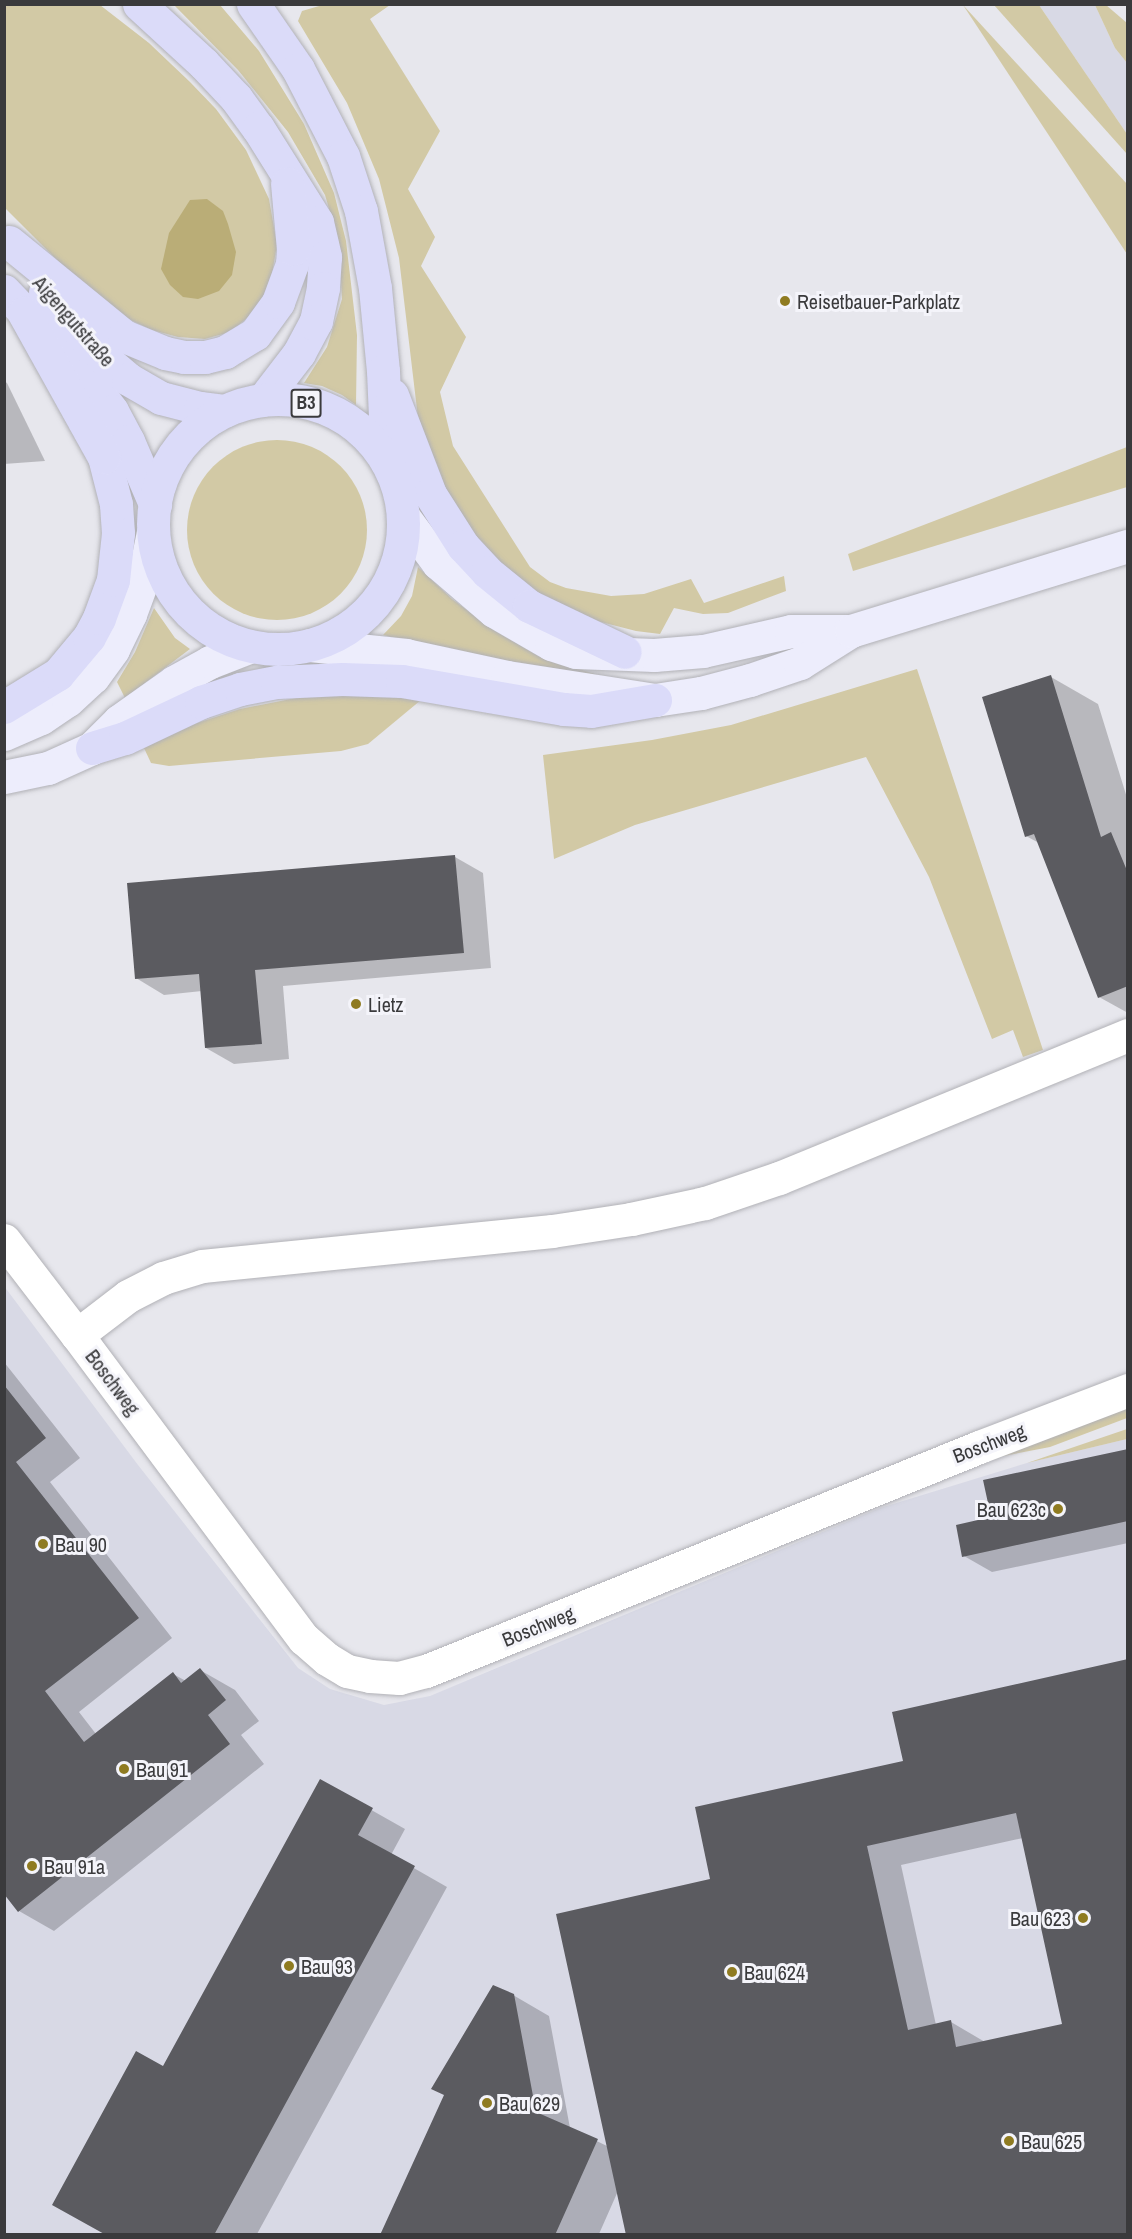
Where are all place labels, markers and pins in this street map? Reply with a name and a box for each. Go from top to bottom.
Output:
place label: Reisetbauer-Parkplatz [797,289,960,313]
marker: Reisetbauer-Parkplatz [778,294,792,308]
place label: Lietz [368,992,404,1016]
marker: Lietz [349,997,363,1011]
place label: Bau 623c [977,1497,1046,1521]
marker: Bau 623c [1051,1502,1065,1516]
place label: Bau 90 [55,1532,107,1556]
marker: Bau 90 [36,1537,50,1551]
place label: Bau 91 [136,1757,188,1781]
marker: Bau 91 [117,1762,131,1776]
place label: Bau 91a [44,1854,105,1878]
marker: Bau 91a [25,1859,39,1873]
place label: Bau 623 [1010,1906,1071,1930]
marker: Bau 623 [1076,1911,1090,1925]
place label: Bau 93 [301,1954,353,1978]
marker: Bau 93 [282,1959,296,1973]
place label: Bau 624 [744,1960,805,1984]
marker: Bau 624 [725,1965,739,1979]
place label: Bau 629 [499,2091,560,2115]
marker: Bau 629 [480,2096,494,2110]
place label: Bau 625 [1021,2129,1082,2153]
marker: Bau 625 [1002,2134,1016,2148]

